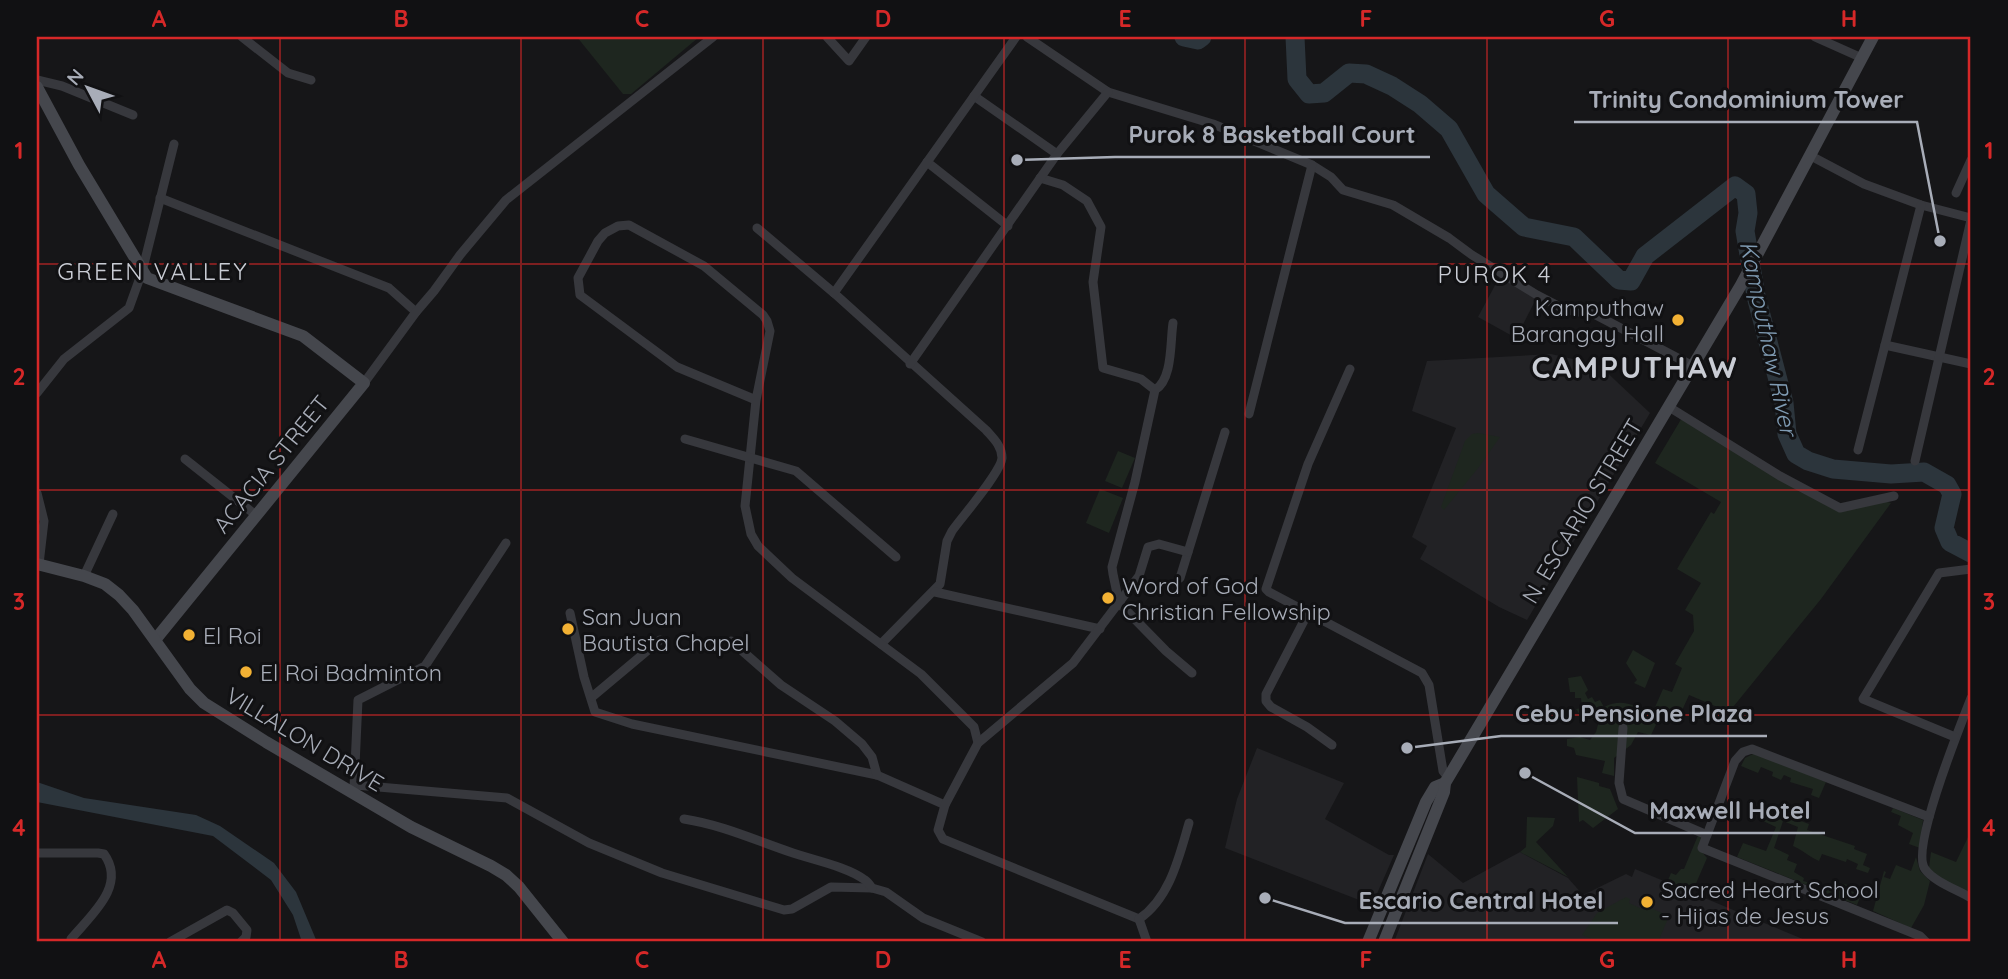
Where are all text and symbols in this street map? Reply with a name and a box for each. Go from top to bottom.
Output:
text: A [152,4,167,33]
text: B [393,4,409,33]
text: C [635,4,649,33]
text: D [875,4,891,33]
text: E [1118,4,1132,33]
text: F [1360,4,1372,33]
text: G [1599,4,1615,33]
text: H [1841,4,1857,33]
north arrow [52,52,122,122]
text: N [62,64,89,90]
callout: Trinity Condominium Tower [1574,77,1917,122]
text: Trinity Condominium Tower [1588,84,1904,114]
callout: Purok 8 Basketball Court [1115,112,1430,157]
text: Purok 8 Basketball Court [1128,119,1416,149]
text: 1 [15,136,23,165]
text: 1 [1985,136,1993,165]
water label: Kamputhaw River [1734,238,1805,441]
district label: GREEN VALLEY [57,256,249,286]
district label: PUROK 4 [1437,259,1553,289]
place label: Kamputhaw Barangay Hall [1511,293,1664,348]
marker: Kamputhaw Barangay Hall [1670,312,1686,328]
district label: CAMPUTHAW [1532,348,1738,386]
text: 2 [12,362,26,391]
text: 2 [1982,362,1996,391]
street label: ACACIA STREET [207,389,335,539]
street label: N. ESCARIO STREET [1515,413,1649,609]
place label: Word of God Christian Fellowship [1122,571,1331,626]
text: 3 [13,587,25,616]
text: 3 [1983,587,1995,616]
marker: Word of God Christian Fellowship [1100,590,1116,606]
place label: San Juan Bautista Chapel [582,602,750,657]
place label: El Roi [203,621,262,650]
marker: San Juan Bautista Chapel [560,621,576,637]
marker: El Roi [181,627,197,643]
place label: El Roi Badminton [260,658,442,687]
marker: El Roi Badminton [238,664,254,680]
street label: VILLALON DRIVE [221,680,389,798]
callout: Cebu Pensione Plaza [1501,691,1767,736]
text: Cebu Pensione Plaza [1515,698,1753,728]
callout: Maxwell Hotel [1635,788,1825,833]
text: Maxwell Hotel [1649,795,1811,825]
text: 4 [12,813,26,842]
text: 4 [1982,813,1996,842]
place label: Sacred Heart School - Hijas de Jesus [1661,875,1879,930]
callout: Escario Central Hotel [1345,878,1618,923]
text: Escario Central Hotel [1359,885,1603,915]
marker: Sacred Heart School - Hijas de Jesus [1639,894,1655,910]
text: A [152,945,167,974]
text: B [393,945,409,974]
text: C [635,945,649,974]
text: D [875,945,891,974]
text: E [1118,945,1132,974]
text: F [1360,945,1372,974]
text: G [1599,945,1615,974]
text: H [1841,945,1857,974]

